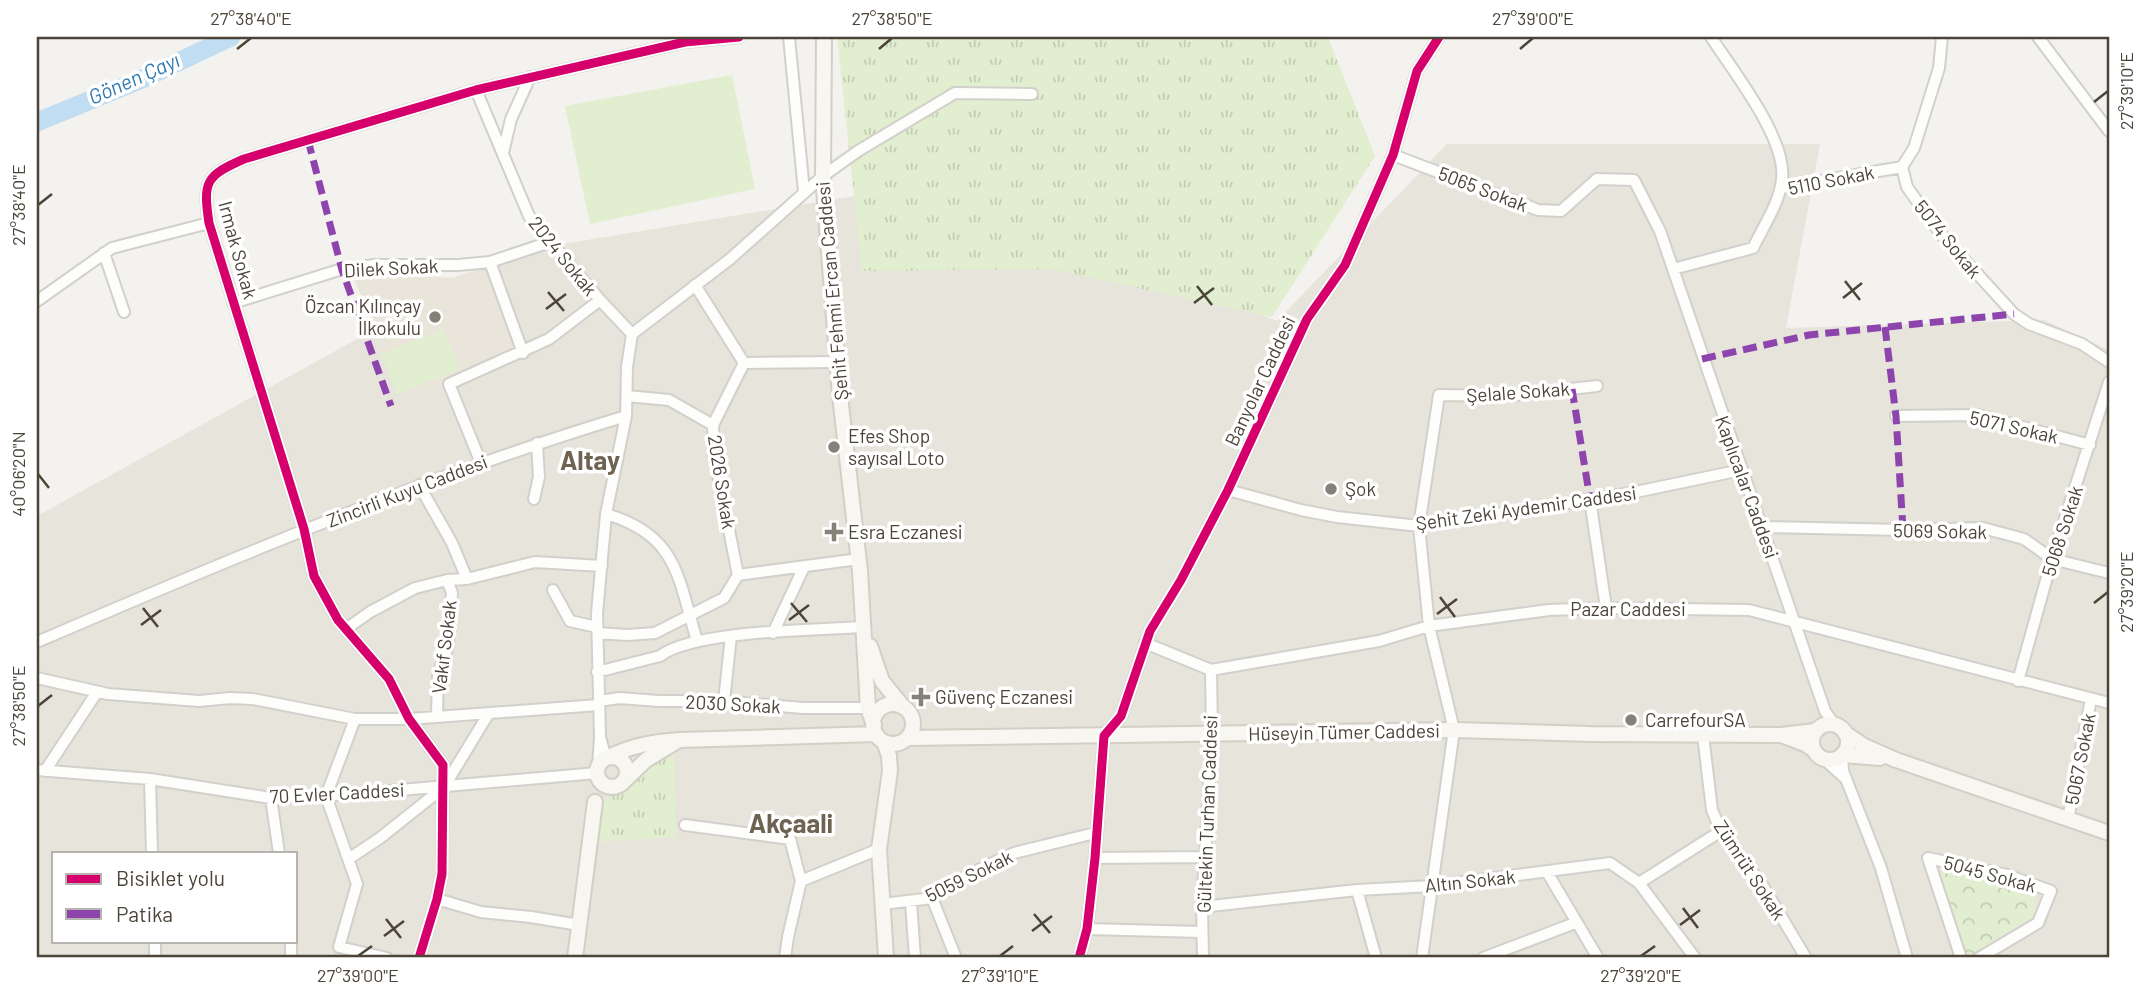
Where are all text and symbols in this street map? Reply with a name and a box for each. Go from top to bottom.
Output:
text: 27°38'40"E [210,7,292,29]
text: 27°38'50"E [851,7,933,29]
text: 27°39'00"E [1492,7,1574,29]
water label: Gönen Çayı [84,46,183,109]
text: 27°39'10"E [2115,52,2137,130]
street label: 5110 Sokak [1786,160,1876,199]
street label: 5065 Sokak [1435,161,1531,216]
text: 27°38'40"E [7,164,29,246]
street label: Şehit Fehmi Ercan Caddesi [810,181,853,401]
street label: 5074 Sokak [1910,195,1987,282]
street label: Irmak Sokak [214,198,263,301]
street label: 2024 Sokak [524,211,602,300]
street label: Dilek Sokak [343,254,439,281]
place label: Özcan Kılınçay İlkokulu [305,294,421,339]
marker: Özcan Kılınçay İlkokulu [427,309,443,325]
street label: Banyolar Caddesi [1219,312,1300,450]
street label: Şelale Sokak [1465,376,1570,407]
street label: 5071 Sokak [1968,405,2061,448]
street label: Kaplıcalar Caddesi [1711,412,1784,561]
place label: Efes Shop sayısal Loto [848,424,945,469]
text: 40°06'20"N [7,431,29,517]
street label: 2026 Sokak [704,433,741,530]
marker: Efes Shop sayısal Loto [826,439,842,455]
district label: Altay [560,444,620,475]
street label: Zincirli Kuyu Caddesi [323,449,490,532]
place label: Şok [1345,477,1376,500]
marker: Şok [1323,481,1339,497]
street label: Şehit Zeki Aydemir Caddesi [1414,481,1638,534]
street label: 5068 Sokak [2036,483,2087,579]
street label: 5069 Sokak [1893,518,1987,543]
place label: Esra Eczanesi [848,520,963,543]
marker: Esra Eczanesi [826,524,842,540]
text: 27°39'20"E [2115,551,2137,633]
street label: Pazar Caddesi [1570,597,1686,620]
street label: Vakıf Sokak [426,599,461,695]
text: 27°38'50"E [7,665,29,747]
place label: Güvenç Eczanesi [935,685,1073,708]
marker: Güvenç Eczanesi [913,689,929,705]
street label: 2030 Sokak [685,690,781,717]
place label: CarrefourSA [1645,708,1746,731]
street label: 5067 Sokak [2059,711,2100,807]
marker: CarrefourSA [1623,712,1639,728]
street label: Gültekin Turhan Caddesi [1192,714,1221,913]
street label: Hüseyin Tümer Caddesi [1248,718,1440,745]
street label: 70 Evler Caddesi [269,777,405,808]
district label: Akçaali [749,807,833,838]
street label: Zümrüt Sokak [1710,816,1791,924]
street label: 5059 Sokak [921,845,1016,906]
street label: 5045 Sokak [1941,850,2039,897]
legend [52,852,298,942]
street label: Altın Sokak [1424,864,1516,897]
text: Bisiklet yolu [116,865,225,890]
text: Patika [116,901,173,926]
text: 27°39'00"E [317,964,399,986]
text: 27°39'10"E [961,964,1039,986]
text: 27°39'20"E [1600,964,1682,986]

